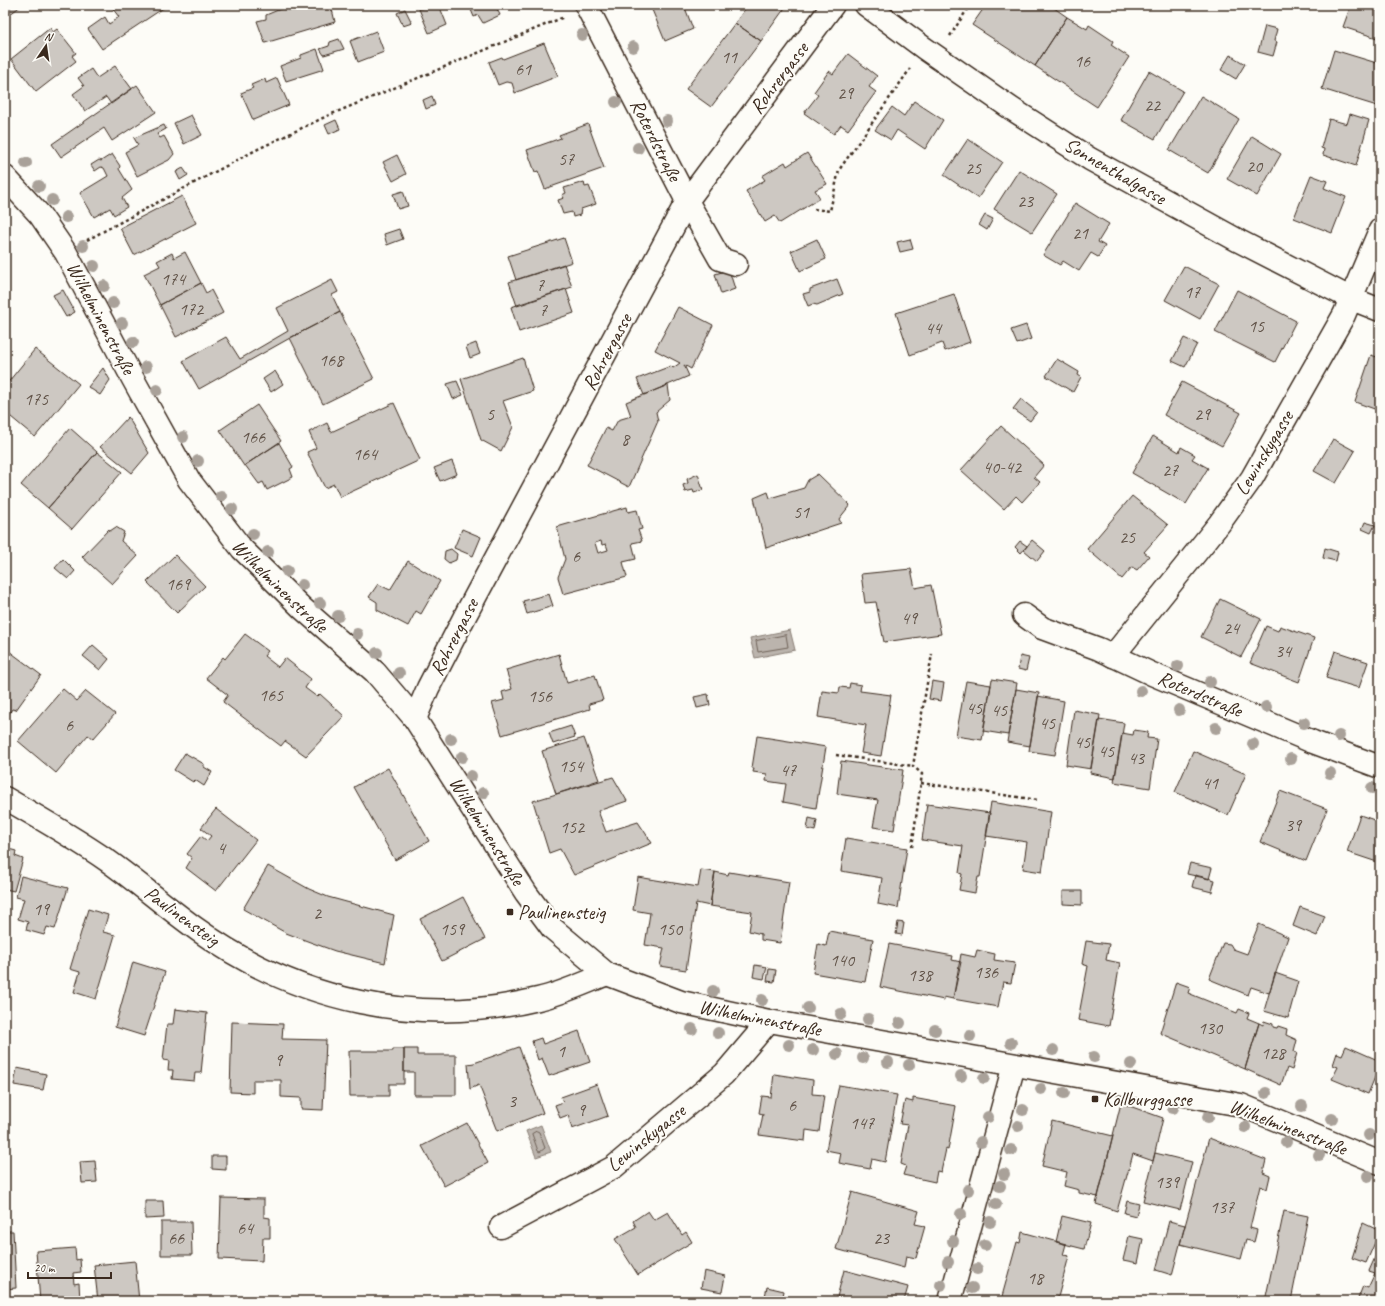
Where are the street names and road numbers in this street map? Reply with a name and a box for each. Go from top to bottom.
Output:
street label: Rohrergasse [744,36,815,119]
street label: Roterdstraße [625,95,688,187]
street label: Sonnenthalgasse [1060,132,1172,211]
street label: Wilhelminenstraße [61,258,142,380]
street label: Rohrergasse [576,308,638,395]
street label: Lewinskygasse [1229,405,1300,500]
street label: Wilhelminenstraße [227,534,335,639]
street label: Rohrergasse [424,593,485,680]
street label: Roterdstraße [1154,665,1247,723]
street label: Wilhelminenstraße [444,772,531,891]
street label: Paulinensteig [139,880,226,953]
street label: Wilhelminenstraße [697,994,825,1042]
street label: Wilhelminenstraße [1226,1093,1352,1161]
street label: Lewinskygasse [601,1098,692,1177]

